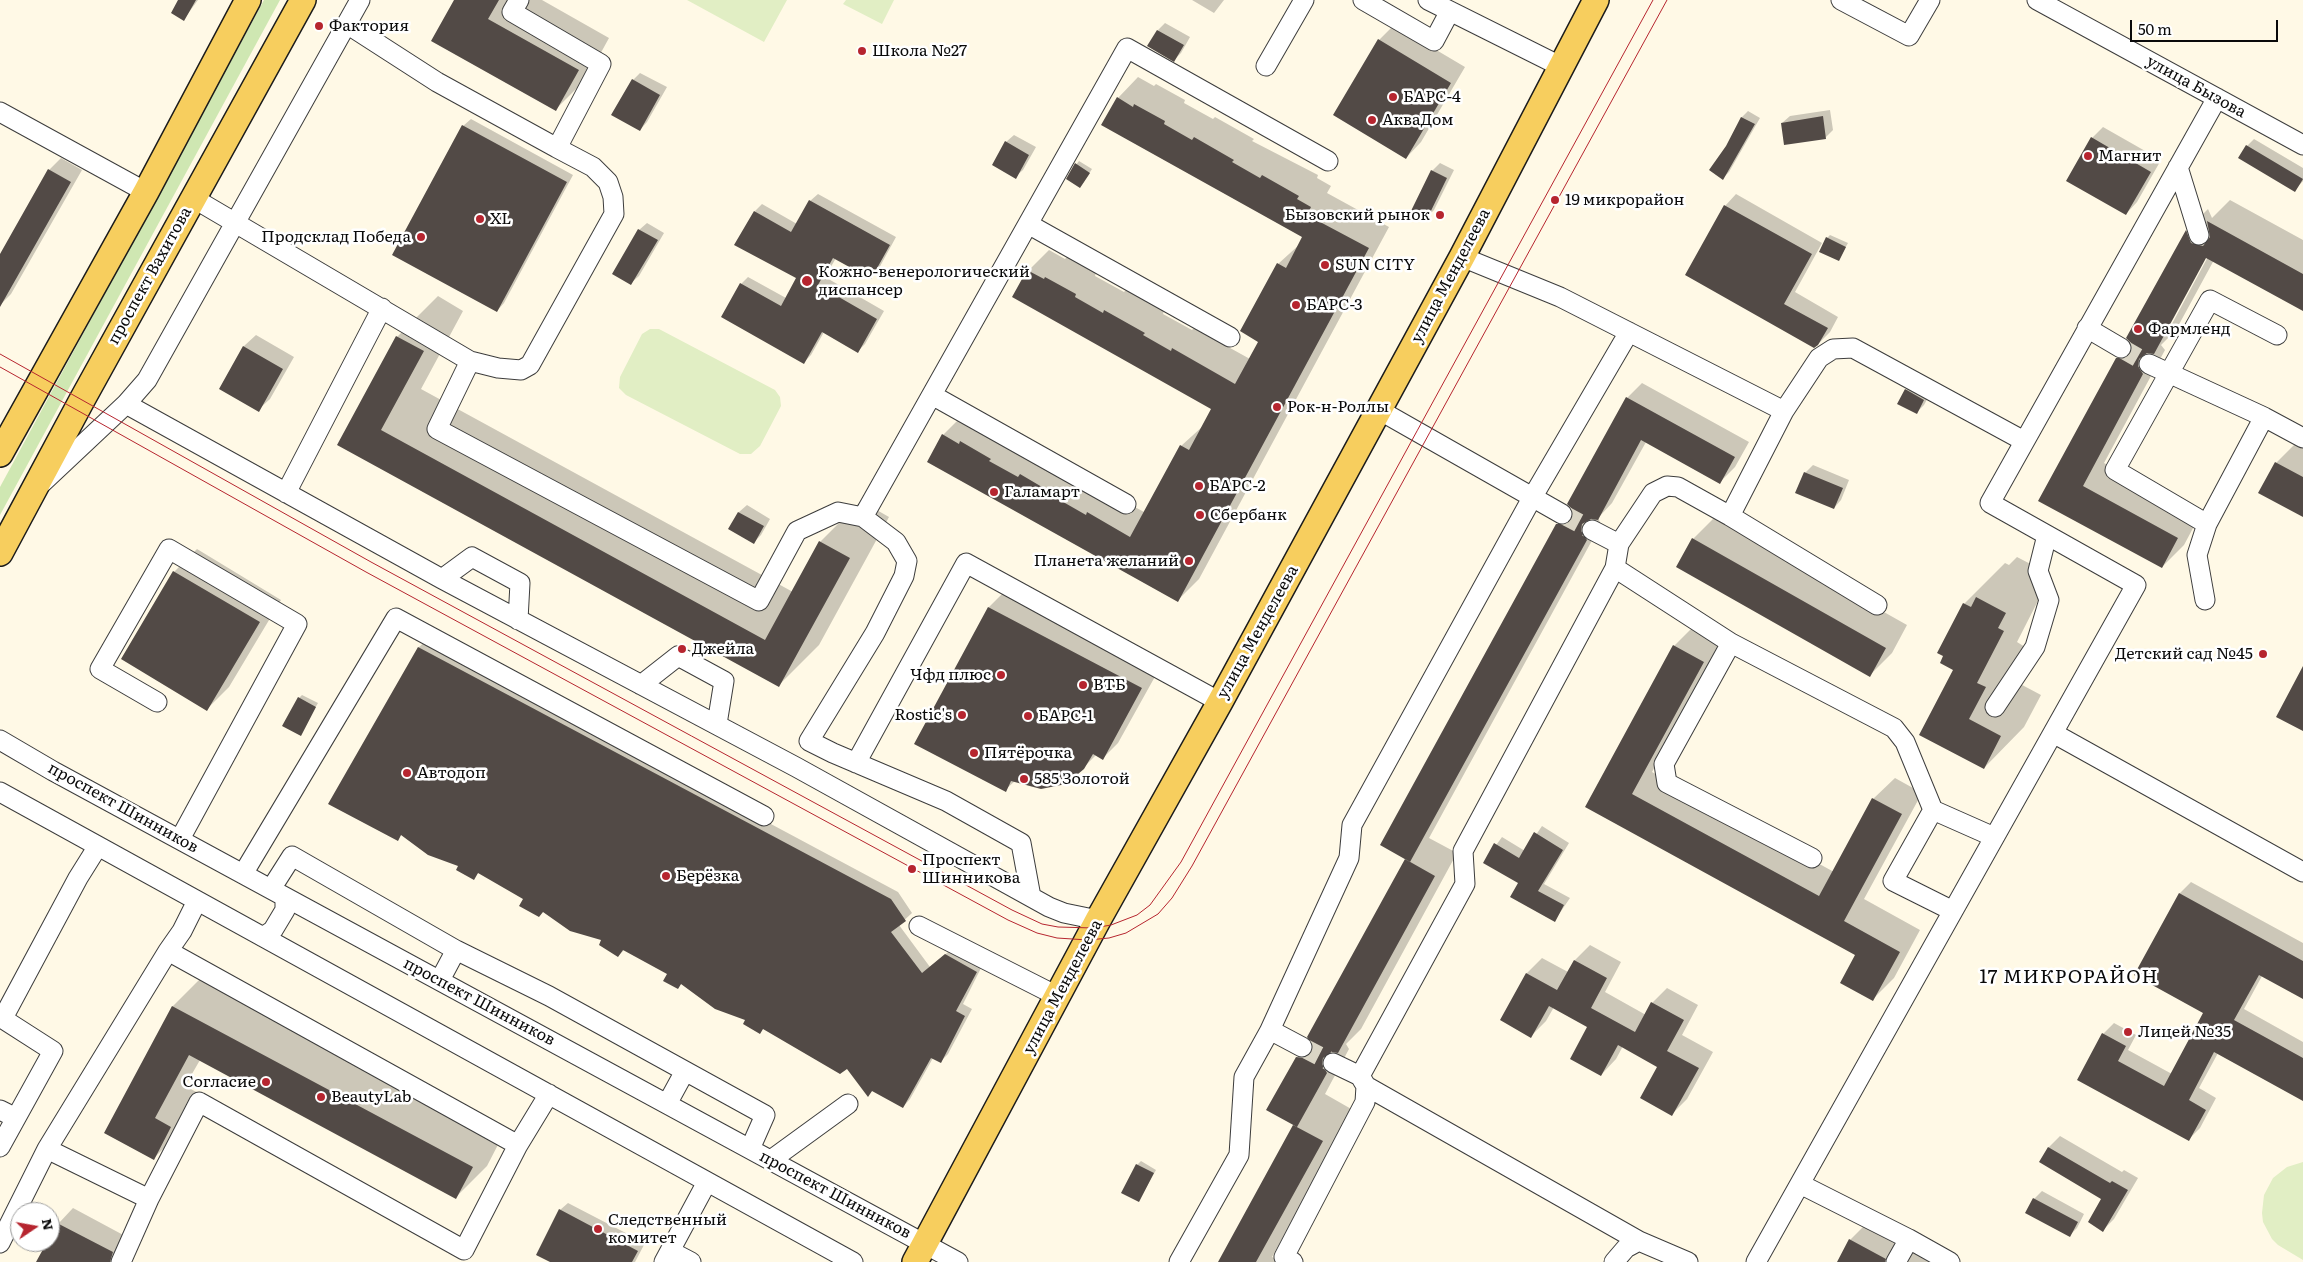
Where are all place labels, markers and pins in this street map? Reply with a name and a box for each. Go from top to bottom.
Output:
place label: Фактория [329,16,409,36]
marker: Фактория [313,20,325,32]
place label: Школа №27 [872,41,967,61]
marker: Школа №27 [856,45,868,57]
place label: БАРС-4 [1403,87,1461,107]
marker: БАРС-4 [1387,91,1399,103]
place label: АкваДом [1382,110,1454,130]
marker: АкваДом [1366,114,1378,126]
place label: Магнит [2098,146,2162,166]
marker: Магнит [2082,150,2094,162]
place label: 19 микрорайон [1565,190,1684,210]
marker: 19 микрорайон [1549,194,1561,206]
place label: Бызовский рынок [1285,205,1430,225]
place label: XL [490,209,512,229]
marker: Бызовский рынок [1434,209,1446,221]
marker: XL [474,213,486,225]
place label: Продсклад Победа [261,227,411,247]
marker: Продсклад Победа [415,231,427,243]
place label: SUN CITY [1335,255,1415,275]
marker: SUN CITY [1319,259,1331,271]
place label: Кожно-венерологический диспансер [818,262,1030,300]
marker: Кожно-венерологический диспансер [800,274,814,288]
place label: БАРС-3 [1306,295,1363,315]
marker: БАРС-3 [1290,299,1302,311]
place label: Фармленд [2148,319,2231,339]
marker: Фармленд [2132,323,2144,335]
place label: Рок-н-Роллы [1287,397,1389,417]
marker: Рок-н-Роллы [1271,401,1283,413]
place label: БАРС-2 [1209,476,1266,496]
marker: БАРС-2 [1193,480,1205,492]
place label: Галамарт [1004,482,1080,502]
marker: Галамарт [988,486,1000,498]
place label: Сбербанк [1210,505,1287,525]
marker: Сбербанк [1194,509,1206,521]
place label: Планета желаний [1034,551,1179,571]
marker: Планета желаний [1183,555,1195,567]
place label: Джейла [692,639,754,659]
marker: Джейла [676,643,688,655]
place label: Детский сад №45 [2115,644,2253,664]
marker: Детский сад №45 [2257,648,2269,660]
place label: Чфд плюс [910,665,991,685]
marker: Чфд плюс [995,669,1007,681]
place label: ВТБ [1093,675,1126,695]
marker: ВТБ [1077,679,1089,691]
place label: Rostic's [894,705,952,725]
place label: БАРС-1 [1038,706,1094,726]
marker: Rostic's [956,709,968,721]
marker: БАРС-1 [1022,710,1034,722]
place label: Пятёрочка [984,743,1072,763]
marker: Пятёрочка [968,747,980,759]
place label: Автодоп [417,763,486,783]
marker: Автодоп [401,767,413,779]
place label: 585 Золотой [1034,769,1130,789]
marker: 585 Золотой [1018,773,1030,785]
place label: Проспект Шинникова [922,850,1020,888]
marker: Проспект Шинникова [906,863,918,875]
place label: Берёзка [676,866,739,886]
marker: Берёзка [660,870,672,882]
place label: Лицей №35 [2138,1022,2231,1042]
marker: Лицей №35 [2122,1026,2134,1038]
place label: Согласие [183,1072,256,1092]
marker: Согласие [260,1076,272,1088]
place label: BeautyLab [331,1087,411,1107]
marker: BeautyLab [315,1091,327,1103]
place label: Следственный комитет [608,1210,727,1248]
marker: Следственный комитет [592,1223,604,1235]

